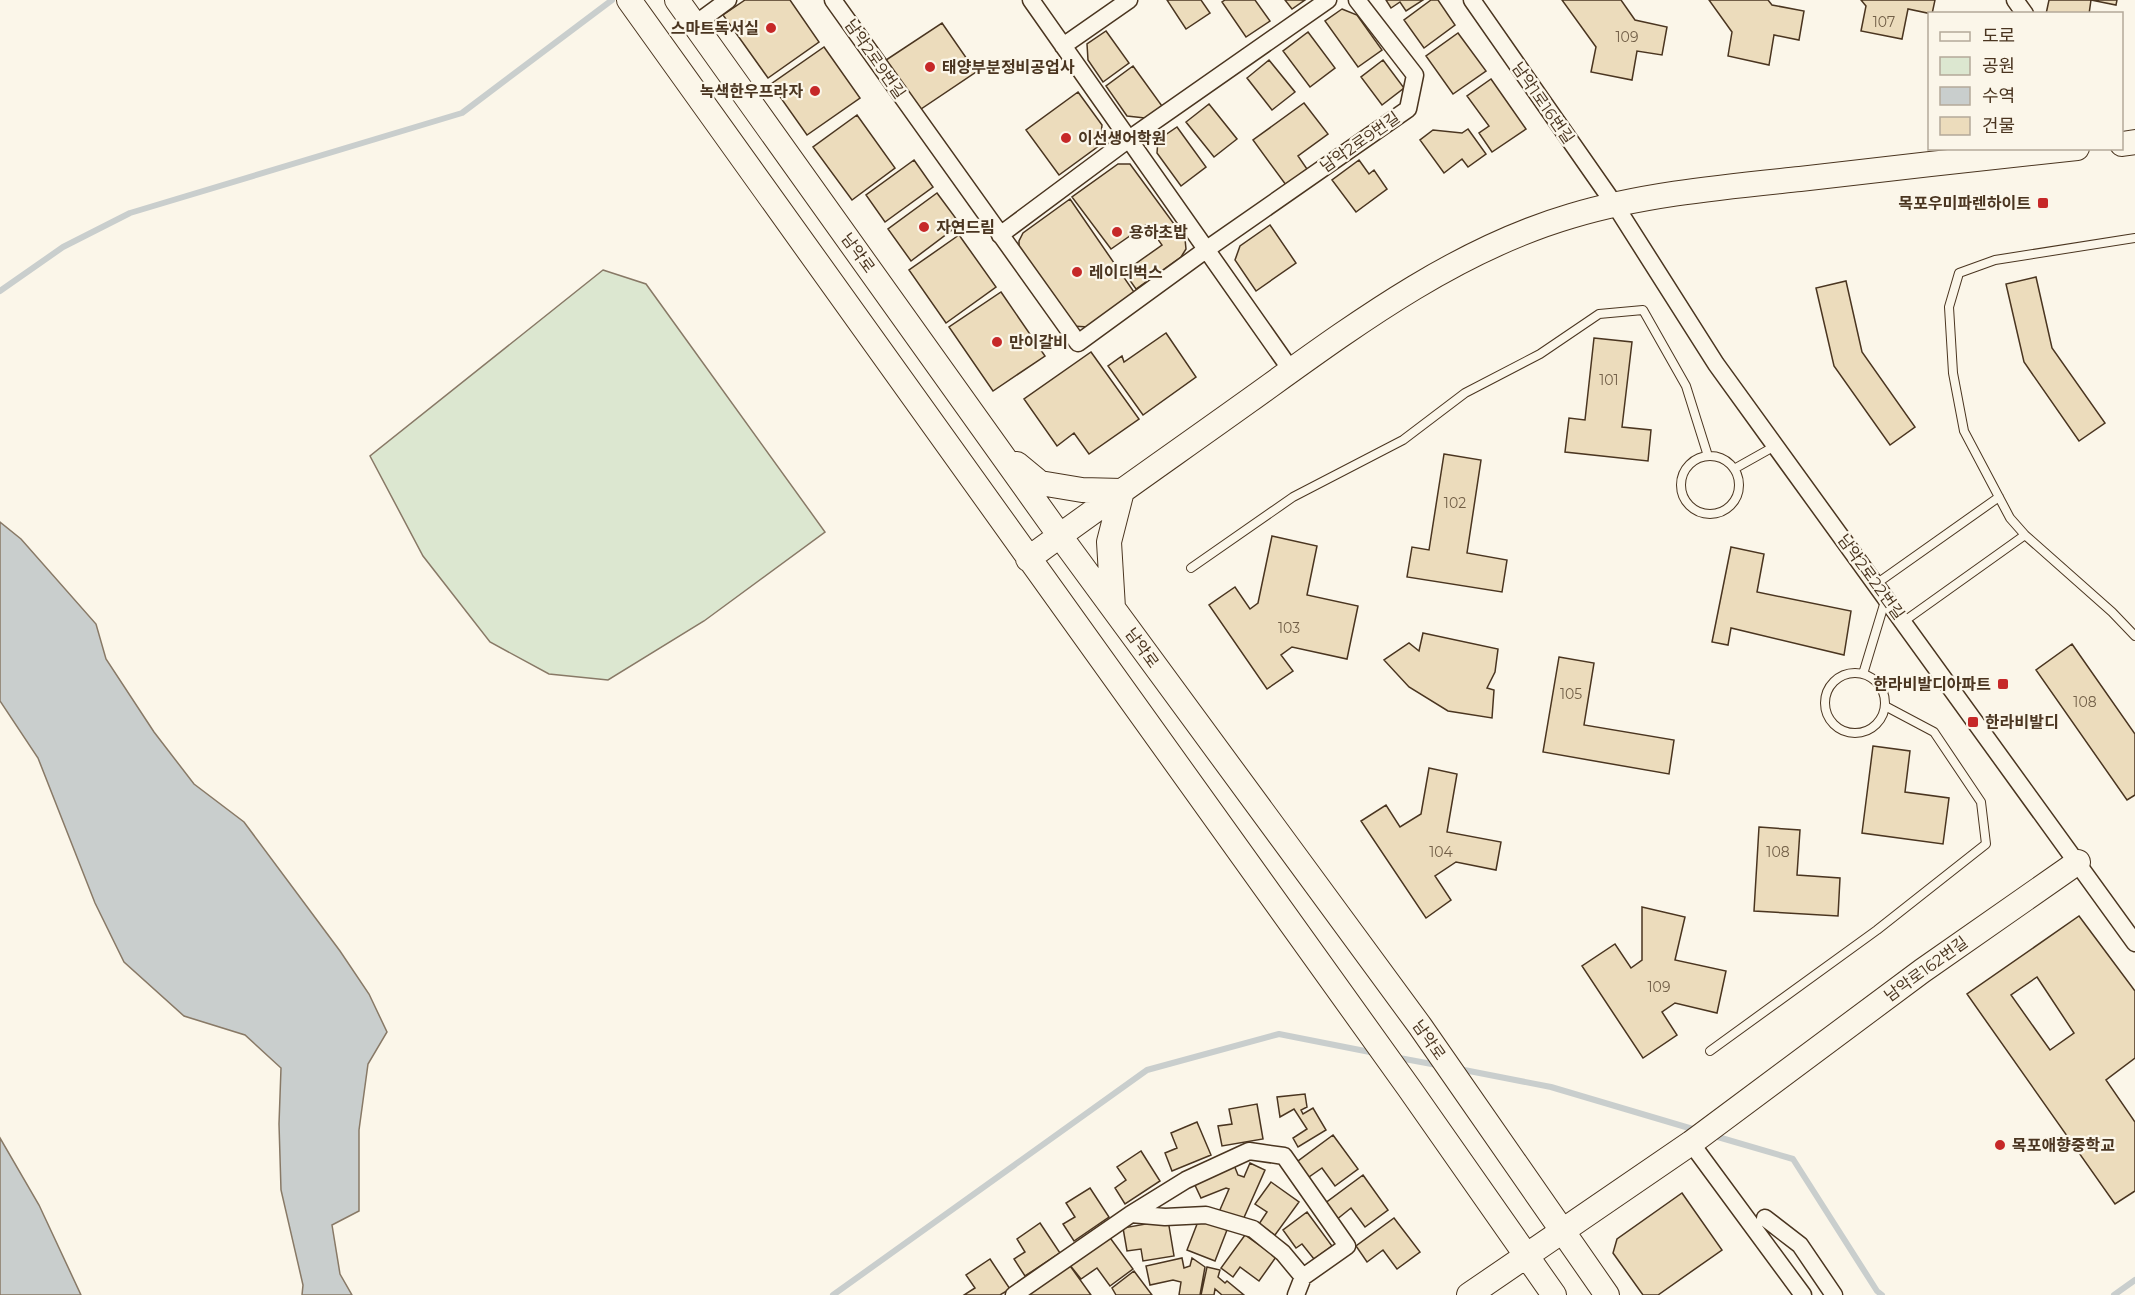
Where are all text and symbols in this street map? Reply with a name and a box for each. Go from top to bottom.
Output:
legend [1928,12,2123,150]
house number: 107 [1873,13,1895,31]
street label: 남악2로9번길 [841,16,909,102]
place label: 스마트독서실 [671,19,759,38]
marker: 스마트독서실 [764,21,778,35]
text: 도로 [1982,25,2015,47]
house number: 109 [1616,28,1638,46]
text: 공원 [1982,55,2015,77]
place label: 태양부분정비공업사 [942,58,1075,77]
street label: 남악1로16번길 [1508,59,1578,147]
marker: 태양부분정비공업사 [923,60,937,74]
place label: 녹색한우프라자 [700,82,803,101]
marker: 녹색한우프라자 [808,84,822,98]
text: 수역 [1982,85,2015,107]
street label: 남악2로9번길 [1317,108,1403,176]
text: 건물 [1982,115,2015,137]
place label: 이선생어학원 [1078,129,1166,148]
marker: 이선생어학원 [1059,131,1073,145]
place label: 목포우미파렌하이트 [1899,194,2031,213]
marker: 목포우미파렌하이트 [2036,196,2050,210]
place label: 자연드림 [936,218,995,237]
marker: 자연드림 [917,220,931,234]
place label: 용하초밥 [1129,223,1188,242]
marker: 용하초밥 [1110,225,1124,239]
street label: 남악로 [837,230,879,277]
place label: 레이디벅스 [1089,263,1163,282]
marker: 레이디벅스 [1070,265,1084,279]
place label: 만이갈비 [1009,333,1068,352]
marker: 만이갈비 [990,335,1004,349]
house number: 101 [1599,371,1619,389]
house number: 102 [1444,494,1466,512]
street label: 남악2로22번길 [1834,531,1908,623]
house number: 103 [1278,619,1300,637]
street label: 남악로 [1121,625,1163,672]
place label: 한라비발디아파트 [1873,675,1991,694]
marker: 한라비발디아파트 [1996,677,2010,691]
house number: 105 [1560,685,1582,703]
house number: 108 [2073,693,2097,711]
place label: 한라비발디 [1985,713,2059,732]
marker: 한라비발디 [1966,715,1980,729]
house number: 104 [1429,843,1454,861]
house number: 108 [1766,843,1790,861]
street label: 남악로162번길 [1881,932,1971,1006]
house number: 109 [1648,978,1670,996]
street label: 남악로 [1409,1016,1450,1064]
place label: 목포애향중학교 [2012,1136,2115,1155]
marker: 목포애향중학교 [1993,1138,2007,1152]

